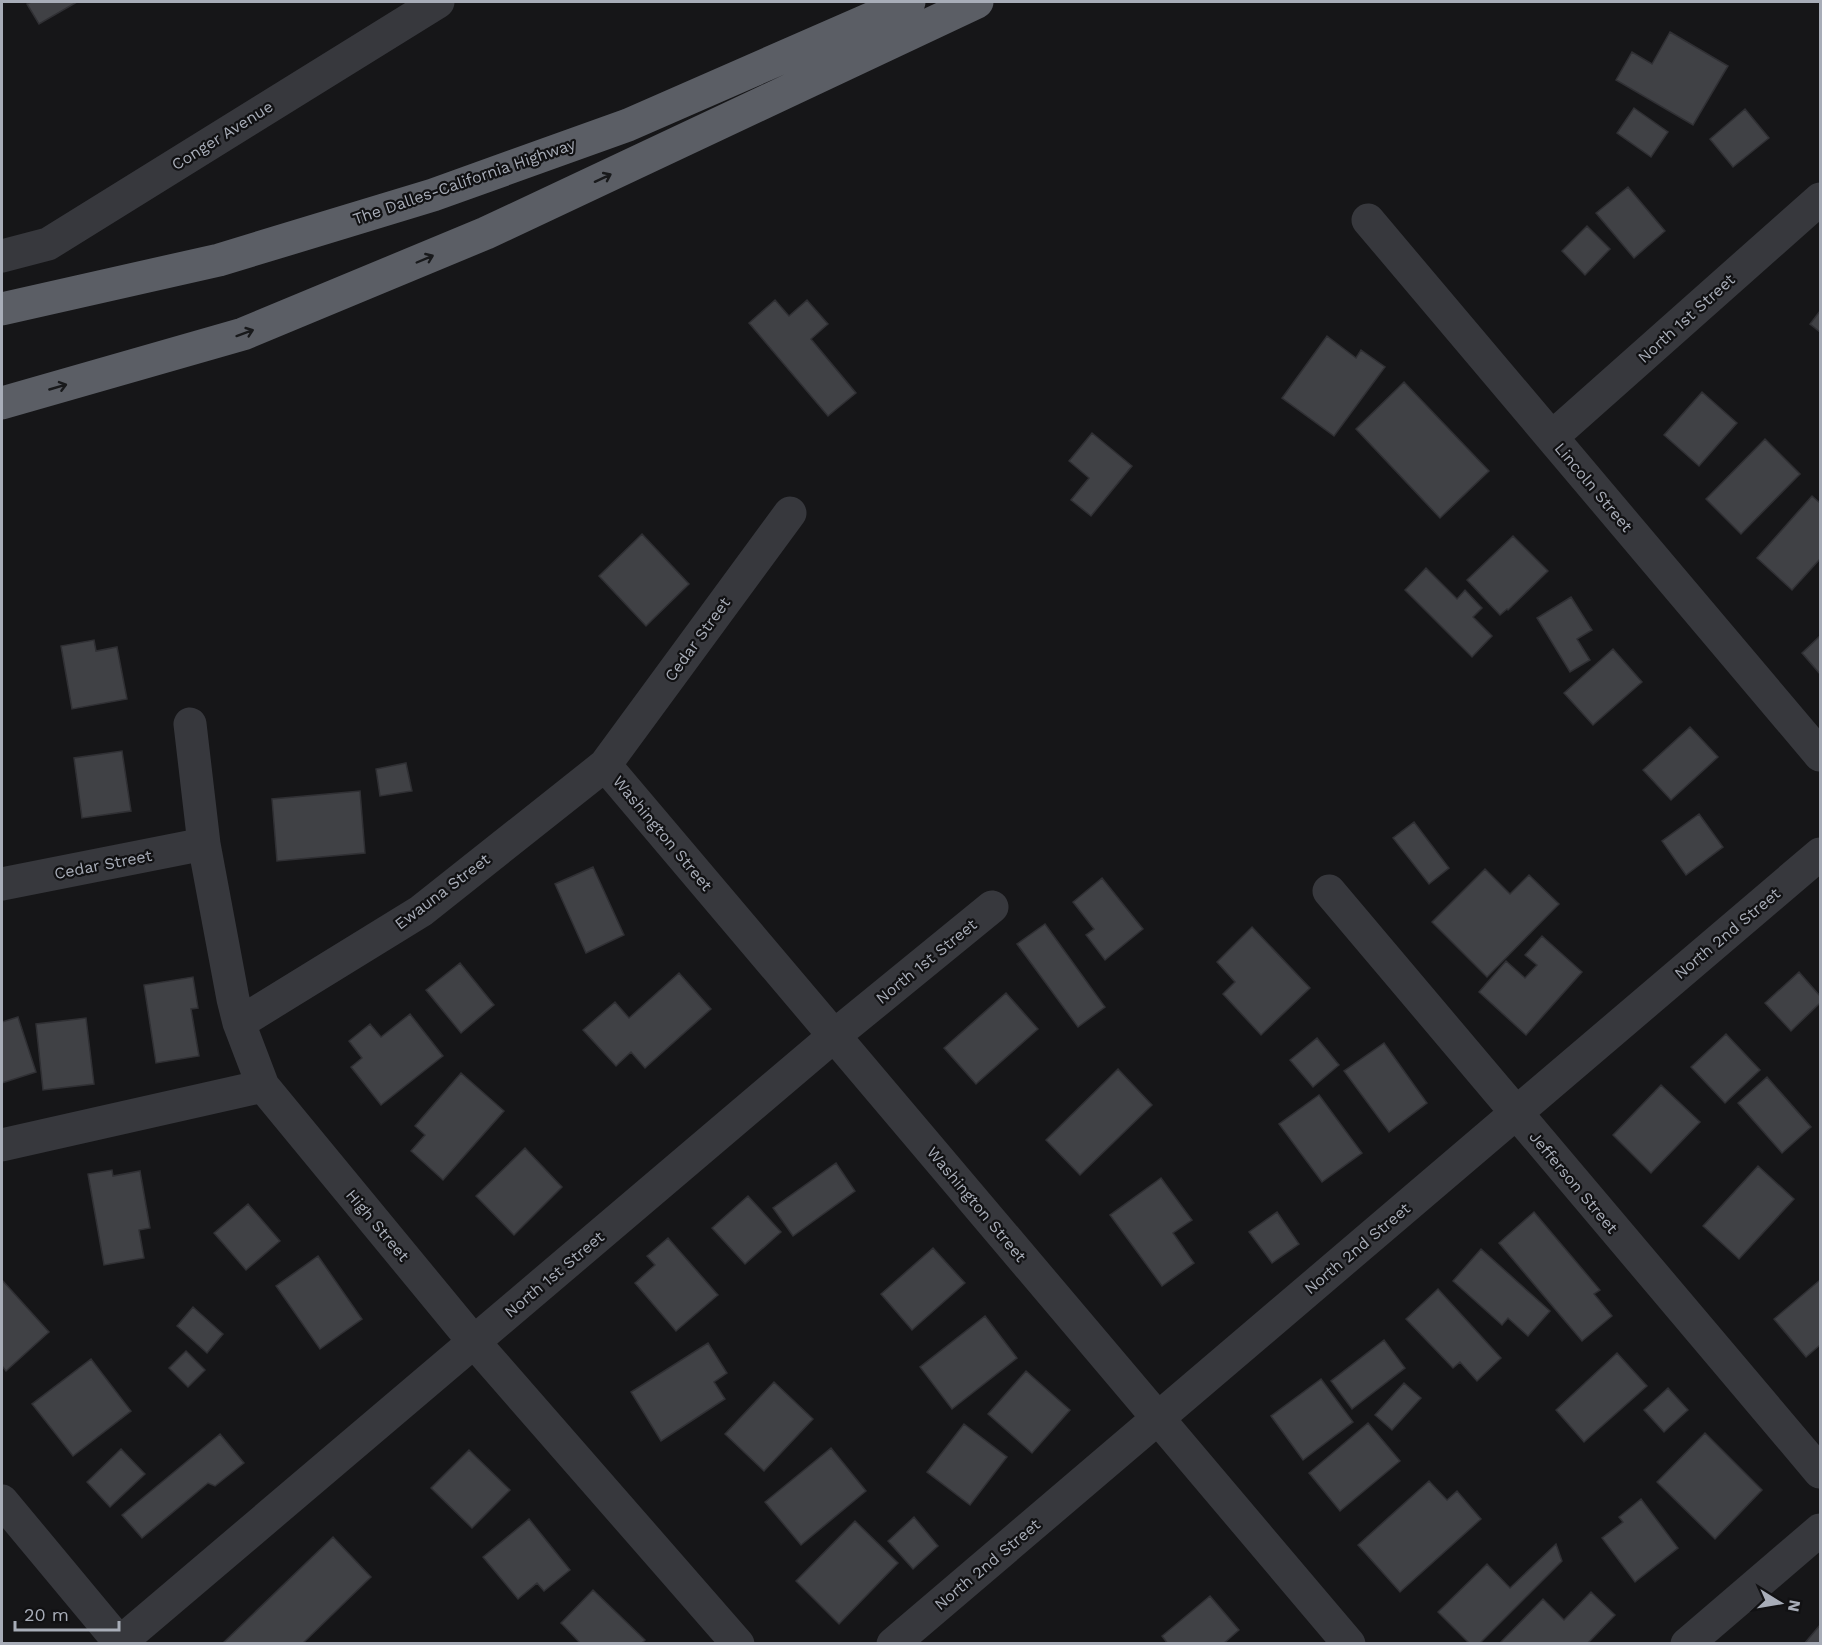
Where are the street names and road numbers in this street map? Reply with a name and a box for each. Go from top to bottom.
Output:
street label: Conger Avenue [168,97,276,174]
street label: The Dalles-California Highway [350,134,579,229]
street label: North 1st Street [1634,270,1739,367]
street label: Lincoln Street [1551,439,1637,536]
street label: Cedar Street [661,593,734,685]
street label: Washington Street [609,772,717,895]
street label: Cedar Street [53,846,154,883]
street label: Ewauna Street [391,849,494,933]
street label: North 2nd Street [1671,883,1784,983]
street label: North 1st Street [872,915,981,1008]
street label: Jefferson Street [1525,1127,1622,1237]
street label: Washington Street [923,1143,1031,1266]
street label: High Street [342,1185,413,1265]
street label: North 2nd Street [1301,1198,1414,1298]
street label: North 1st Street [501,1227,608,1322]
street label: North 2nd Street [931,1514,1044,1614]

